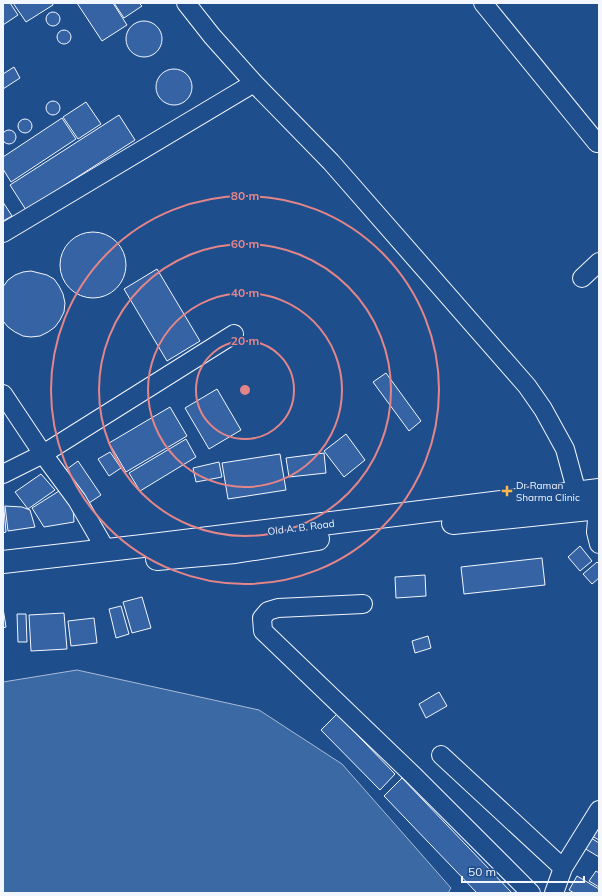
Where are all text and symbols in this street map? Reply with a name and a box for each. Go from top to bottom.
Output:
text: 80 m [231,188,259,203]
text: 60 m [231,236,259,251]
text: 40 m [231,285,259,300]
text: 20 m [231,333,259,348]
centre of rings [238,383,252,397]
place label: Dr Raman Sharma Clinic [516,479,580,504]
marker: Dr Raman Sharma Clinic [501,485,513,497]
street label: Old A. B. Road [267,517,335,538]
scale bar [462,858,584,884]
text: 50 m [468,864,496,879]

